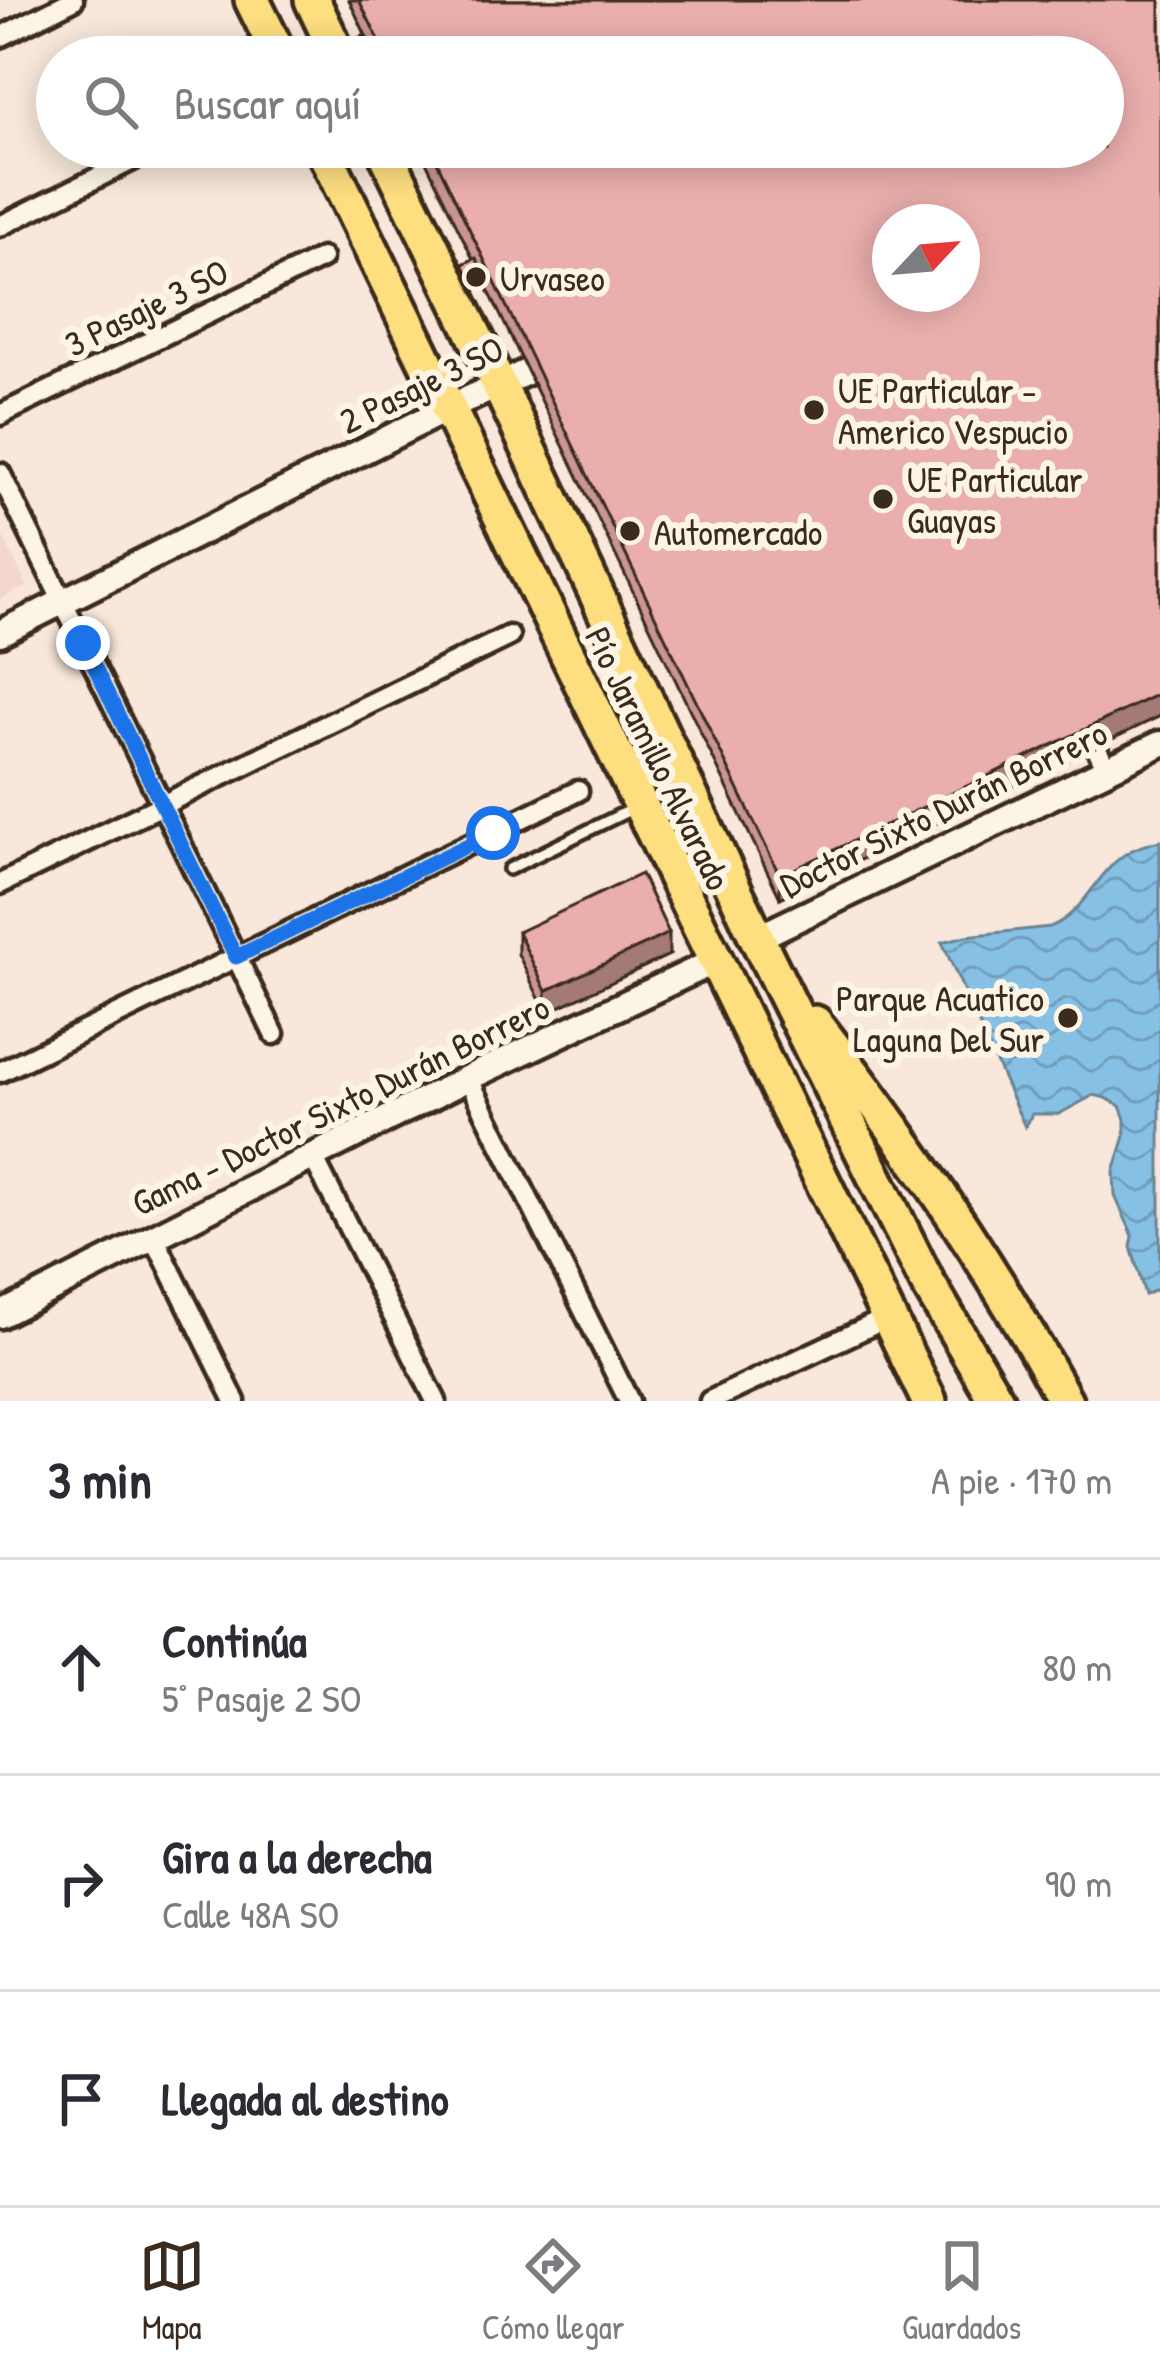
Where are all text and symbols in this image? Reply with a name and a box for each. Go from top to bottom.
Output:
search box [36,36,1124,168]
icon: search [78,69,144,135]
text: Buscar aquí [174,72,361,133]
north arrow [872,204,980,312]
street label: 3 Pasaje 3 SO [56,246,236,368]
place label: Urvaseo [500,253,605,302]
marker: Urvaseo [463,264,489,290]
street label: 2 Pasaje 3 SO [331,323,511,445]
place label: UE Particular - Americo Vespucio [838,365,1068,455]
marker: UE Particular - Americo Vespucio [801,397,827,423]
place label: UE Particular Guayas [907,454,1083,544]
marker: UE Particular Guayas [870,486,896,512]
place label: Automercado [654,507,822,556]
marker: Automercado [617,518,643,544]
route end [56,616,110,670]
street label: Pío Jaramillo Alvarado [574,618,744,898]
street label: Doctor Sixto Durán Borrero [772,708,1114,908]
route start [466,806,520,860]
place label: Parque Acuatico Laguna Del Sur [836,973,1044,1063]
street label: Gama - Doctor Sixto Durán Borrero [123,981,557,1227]
marker: Parque Acuatico Laguna Del Sur [1055,1005,1081,1031]
text: 3 min [48,1445,152,1514]
text: A pie · 170 m [931,1453,1112,1506]
text: Continúa [162,1610,307,1671]
icon: ahead [48,1634,114,1700]
text: 80 m [1042,1640,1112,1693]
text: 5° Pasaje 2 SO [162,1671,361,1724]
text: Gira a la derecha [162,1826,432,1887]
icon: right [48,1850,114,1916]
text: 90 m [1045,1856,1112,1909]
text: Calle 48A SO [162,1887,339,1940]
icon: arrive [48,2066,114,2132]
text: Llegada al destino [162,2068,449,2129]
tab: Mapa [139,2233,205,2349]
tab: Cómo llegar [482,2233,625,2349]
tab: Guardados [902,2233,1021,2349]

